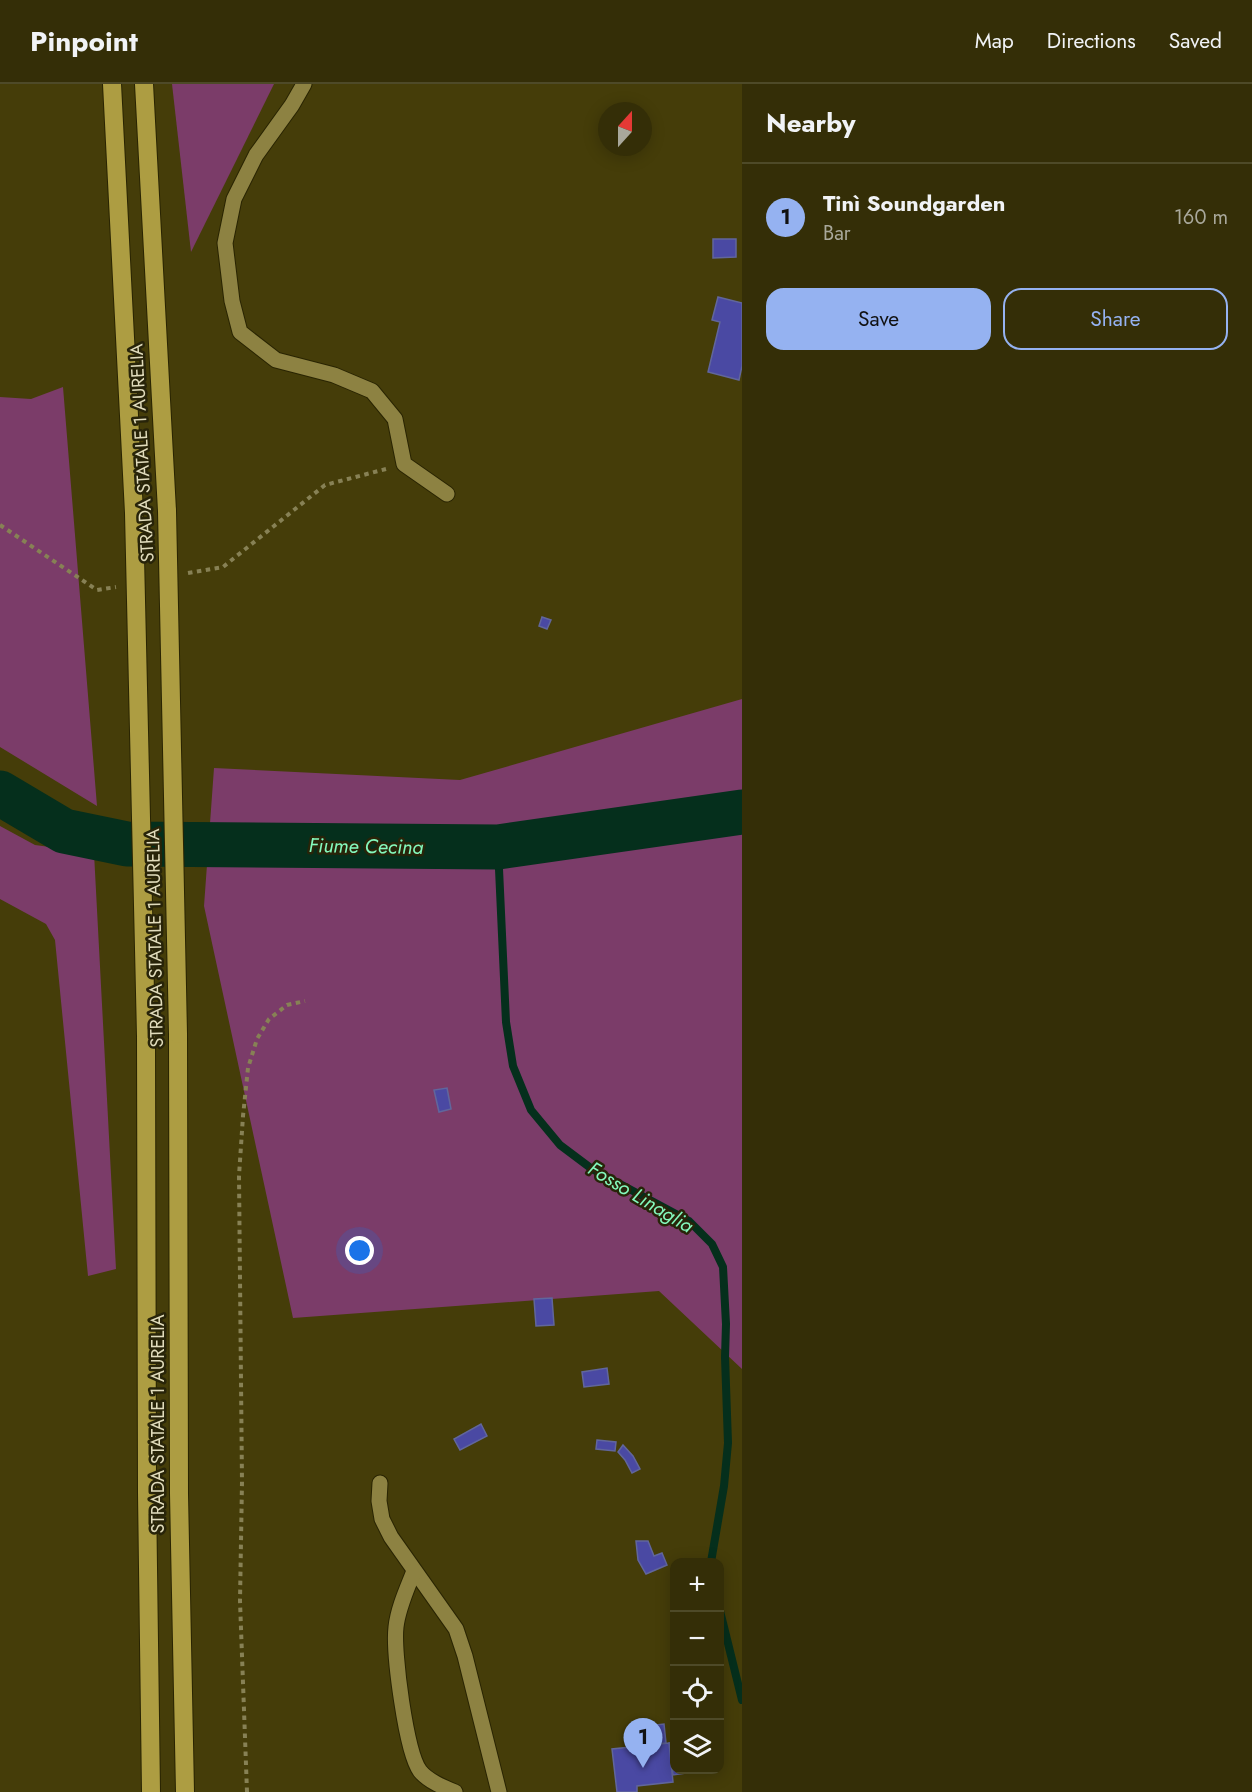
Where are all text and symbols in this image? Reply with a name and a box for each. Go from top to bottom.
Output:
text: Pinpoint [30,21,138,62]
text: Map [975,26,1014,56]
text: Directions [1047,26,1136,56]
text: Saved [1169,26,1222,56]
north arrow [598,102,652,156]
text: Nearby [766,104,855,142]
text: Tinì Soundgarden [823,187,1006,219]
text: 1 [780,203,791,232]
text: 160 m [1174,203,1228,232]
text: Bar [823,219,851,248]
button: Save [766,288,991,350]
button: Share [1003,288,1228,350]
street label: STRADA STATALE 1 AURELIA [123,343,161,563]
street label: STRADA STATALE 1 AURELIA [140,828,170,1048]
water label: Fiume Cecina [308,831,424,862]
water label: Fosso Linaglia [582,1154,699,1240]
your location [345,1236,374,1265]
street label: STRADA STATALE 1 AURELIA [145,1314,171,1534]
map controls [670,1558,724,1774]
button: + [670,1558,724,1612]
button: − [670,1612,724,1666]
button: locate [670,1666,724,1720]
pin: 1 [624,1718,662,1768]
button: layers [670,1720,724,1774]

